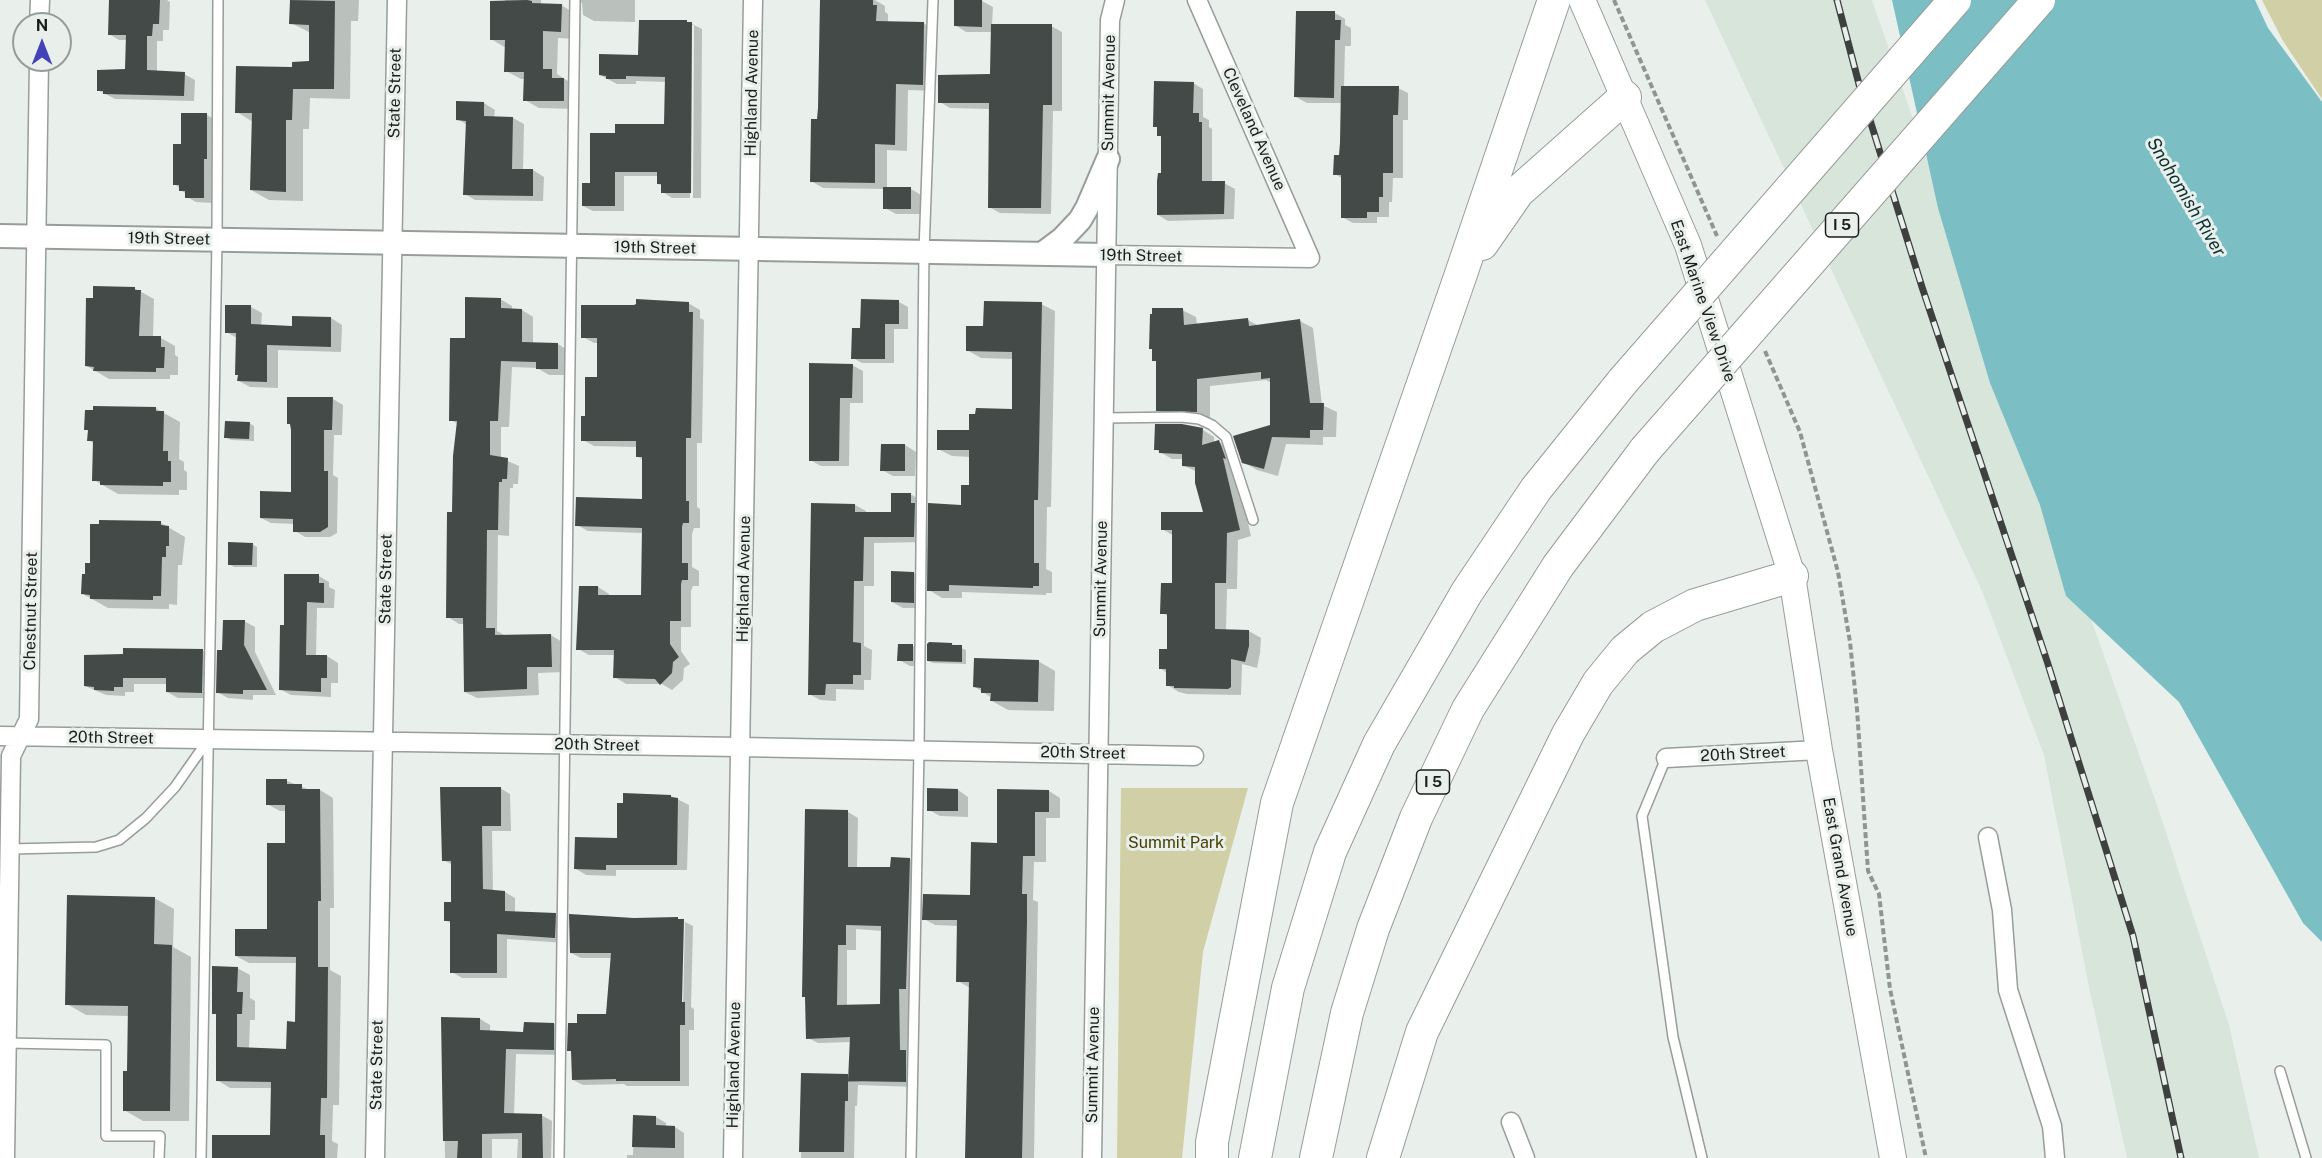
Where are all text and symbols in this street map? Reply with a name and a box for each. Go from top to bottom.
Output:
north arrow [12,12,72,72]
text: N [36,16,48,35]
street label: Highland Avenue [741,30,763,156]
street label: Summit Avenue [1098,34,1120,152]
street label: State Street [385,47,405,139]
street label: Cleveland Avenue [1218,65,1290,193]
water label: Snohomish River [2142,133,2230,261]
road number: I 5 [1826,213,1858,237]
street label: East Marine View Drive [1666,217,1740,385]
street label: 19th Street [128,229,210,249]
street label: 19th Street [614,238,696,258]
street label: 19th Street [1100,246,1182,266]
street label: Highland Avenue [733,516,755,642]
street label: Summit Avenue [1090,520,1112,638]
street label: State Street [376,533,396,625]
street label: Chestnut Street [20,551,42,671]
street label: 20th Street [68,728,154,748]
street label: 20th Street [554,735,640,755]
street label: 20th Street [1700,742,1786,766]
street label: 20th Street [1040,743,1126,763]
road number: I 5 [1416,770,1450,794]
street label: East Grand Avenue [1818,796,1862,938]
park label: Summit Park [1128,833,1224,853]
street label: Highland Avenue [723,1002,745,1128]
street label: Summit Avenue [1082,1006,1104,1124]
street label: State Street [367,1019,387,1111]

